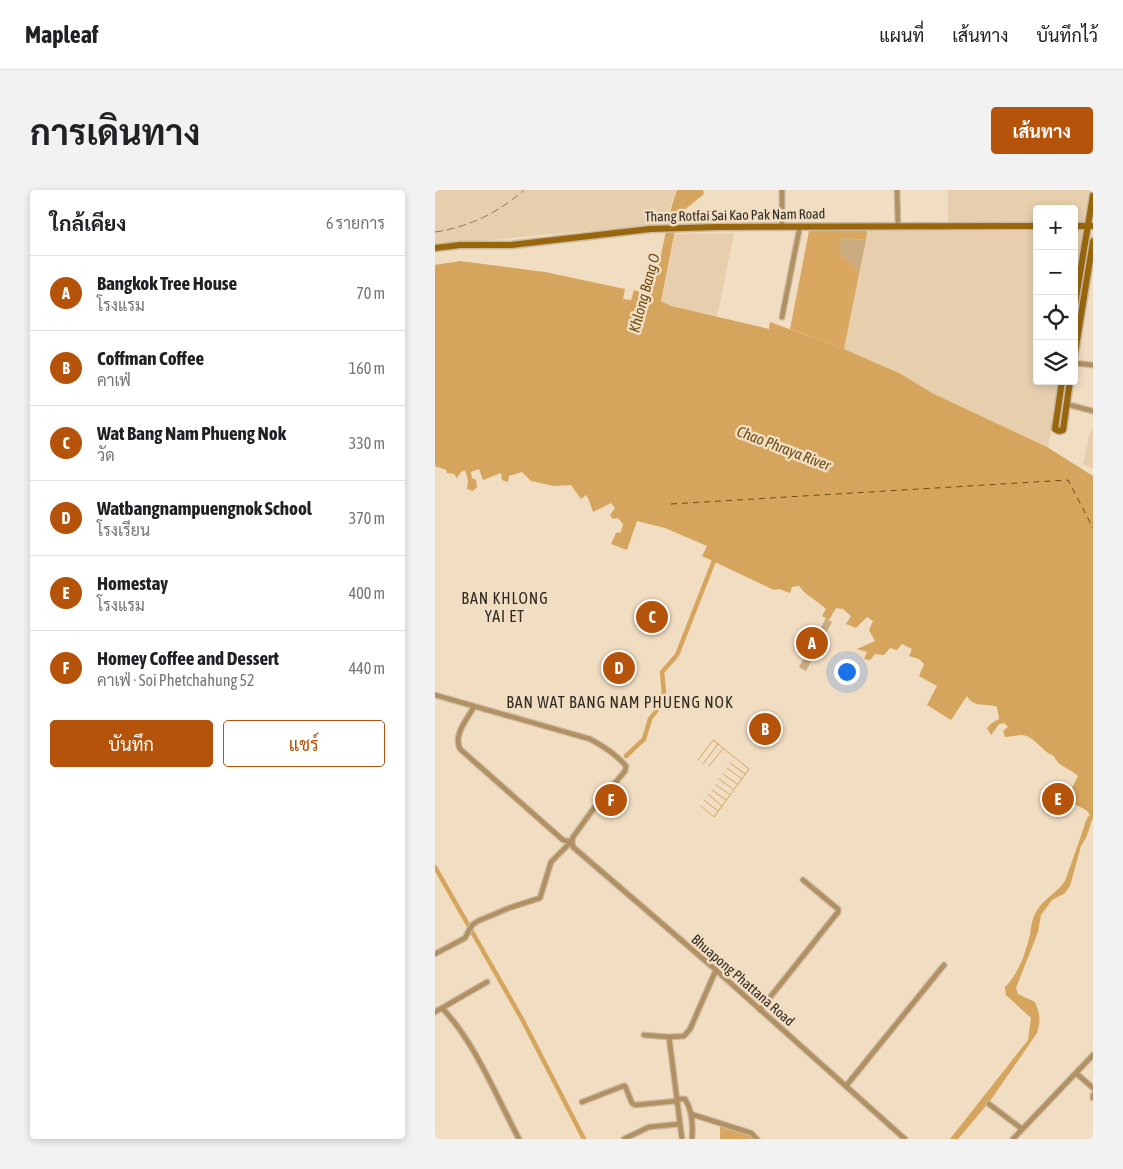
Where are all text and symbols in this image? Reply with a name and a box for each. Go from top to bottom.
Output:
text: Mapleaf [25,21,98,48]
text: แผนที่ [879,25,924,46]
text: เส้นทาง [952,25,1008,46]
text: บันทึกไว้ [1036,25,1098,46]
button: เส้นทาง [991,107,1093,154]
text: การเดินทาง [30,112,200,152]
street label: Thang Rotfai Sai Kao Pak Nam Road [644,205,826,225]
map controls [1033,205,1078,385]
button: + [1033,205,1078,250]
text: ใกล้เคียง [50,211,126,235]
text: 6 รายการ [326,214,385,232]
button: − [1033,250,1078,295]
water label: Khlong Bang O [625,251,663,334]
text: Bangkok Tree House [97,272,237,294]
text: A [62,284,70,302]
text: 70 m [356,284,385,302]
button: locate [1033,295,1078,340]
text: โรงแรม [97,296,145,314]
button: layers [1033,340,1078,385]
text: Coffman Coffee [97,347,204,369]
text: B [62,359,70,377]
text: 160 m [349,359,385,377]
text: คาเฟ่ [97,371,131,389]
text: Wat Bang Nam Phueng Nok [97,422,286,444]
water label: Chao Phraya River [735,422,834,474]
text: C [62,434,70,452]
text: 330 m [349,434,385,452]
text: วัด [97,446,115,464]
text: Watbangnampuengnok School [97,497,312,519]
text: D [62,509,70,527]
text: 370 m [349,509,385,527]
text: โรงเรียน [97,521,150,539]
text: Homestay [97,572,168,594]
text: E [63,584,69,602]
text: 400 m [349,584,385,602]
district label: BAN KHLONG YAI ET [461,589,549,625]
text: โรงแรม [97,596,145,614]
pin: C [636,598,668,636]
pin: A [796,624,828,662]
text: Homey Coffee and Dessert [97,647,279,669]
pin: D [603,649,635,687]
text: F [63,659,69,677]
text: 440 m [349,659,385,677]
your location [834,659,860,685]
text: คาเฟ่ · Soi Phetchahung 52 [97,671,255,689]
district label: BAN WAT BANG NAM PHUENG NOK [506,693,734,711]
pin: B [749,710,781,748]
button: บันทึก [50,720,213,767]
button: แชร์ [223,720,385,767]
pin: E [1042,780,1074,818]
pin: F [595,781,627,819]
street label: Bhuapong Phattana Road [688,931,798,1029]

